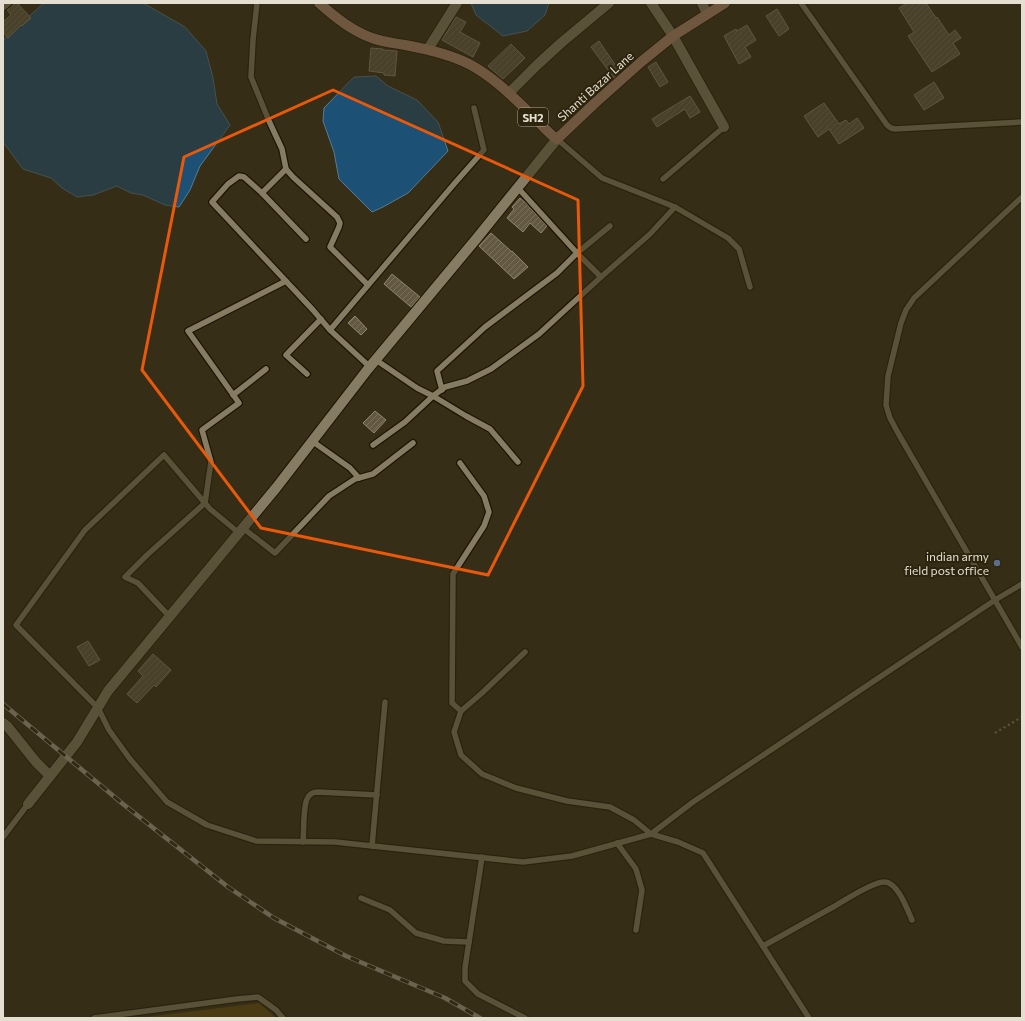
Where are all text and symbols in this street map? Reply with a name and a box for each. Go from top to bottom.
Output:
street label: Shanti Bazar Lane [554,48,636,124]
road number: SH2 [518,108,548,126]
place label: indian army field post office [904,549,989,577]
marker: indian army field post office [992,558,1002,568]

